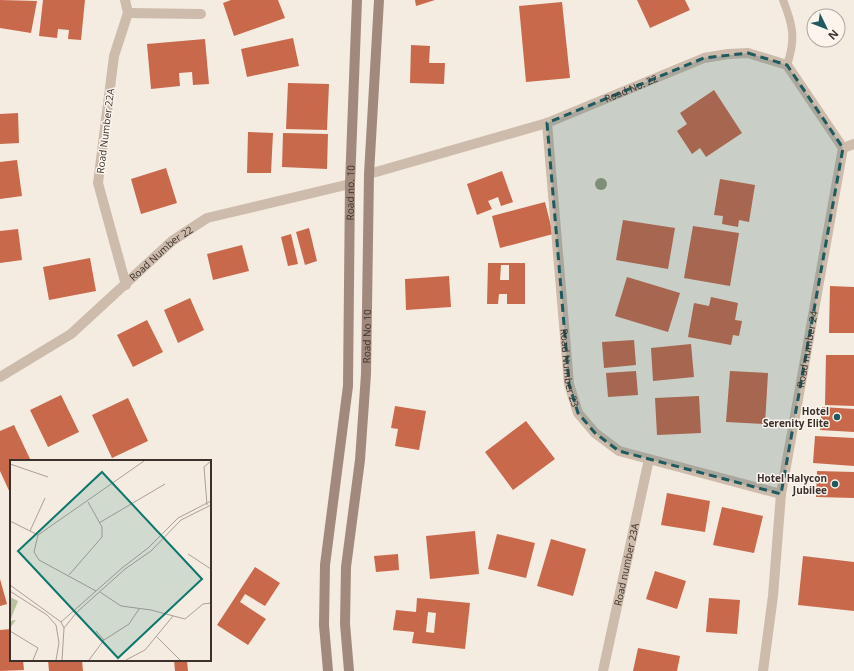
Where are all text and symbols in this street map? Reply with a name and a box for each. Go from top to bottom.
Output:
north arrow [806,8,846,48]
text: N [825,27,842,44]
street label: Road No. 22 [602,71,660,106]
street label: Road Number 22A [93,87,117,174]
street label: Road no. 10 [343,164,358,220]
street label: Road Number 22 [126,222,196,284]
street label: Road No 10 [359,309,374,363]
street label: Road number 24 [793,309,821,389]
street label: Road Number 23 [557,328,583,409]
place label: Hotel Serenity Elite [763,404,829,430]
marker: Hotel Serenity Elite [832,412,842,422]
inset map [10,460,211,661]
place label: Hotel Halycon Jubilee [757,471,827,497]
marker: Hotel Halycon Jubilee [830,479,840,489]
street label: Road number 23A [610,521,642,607]

